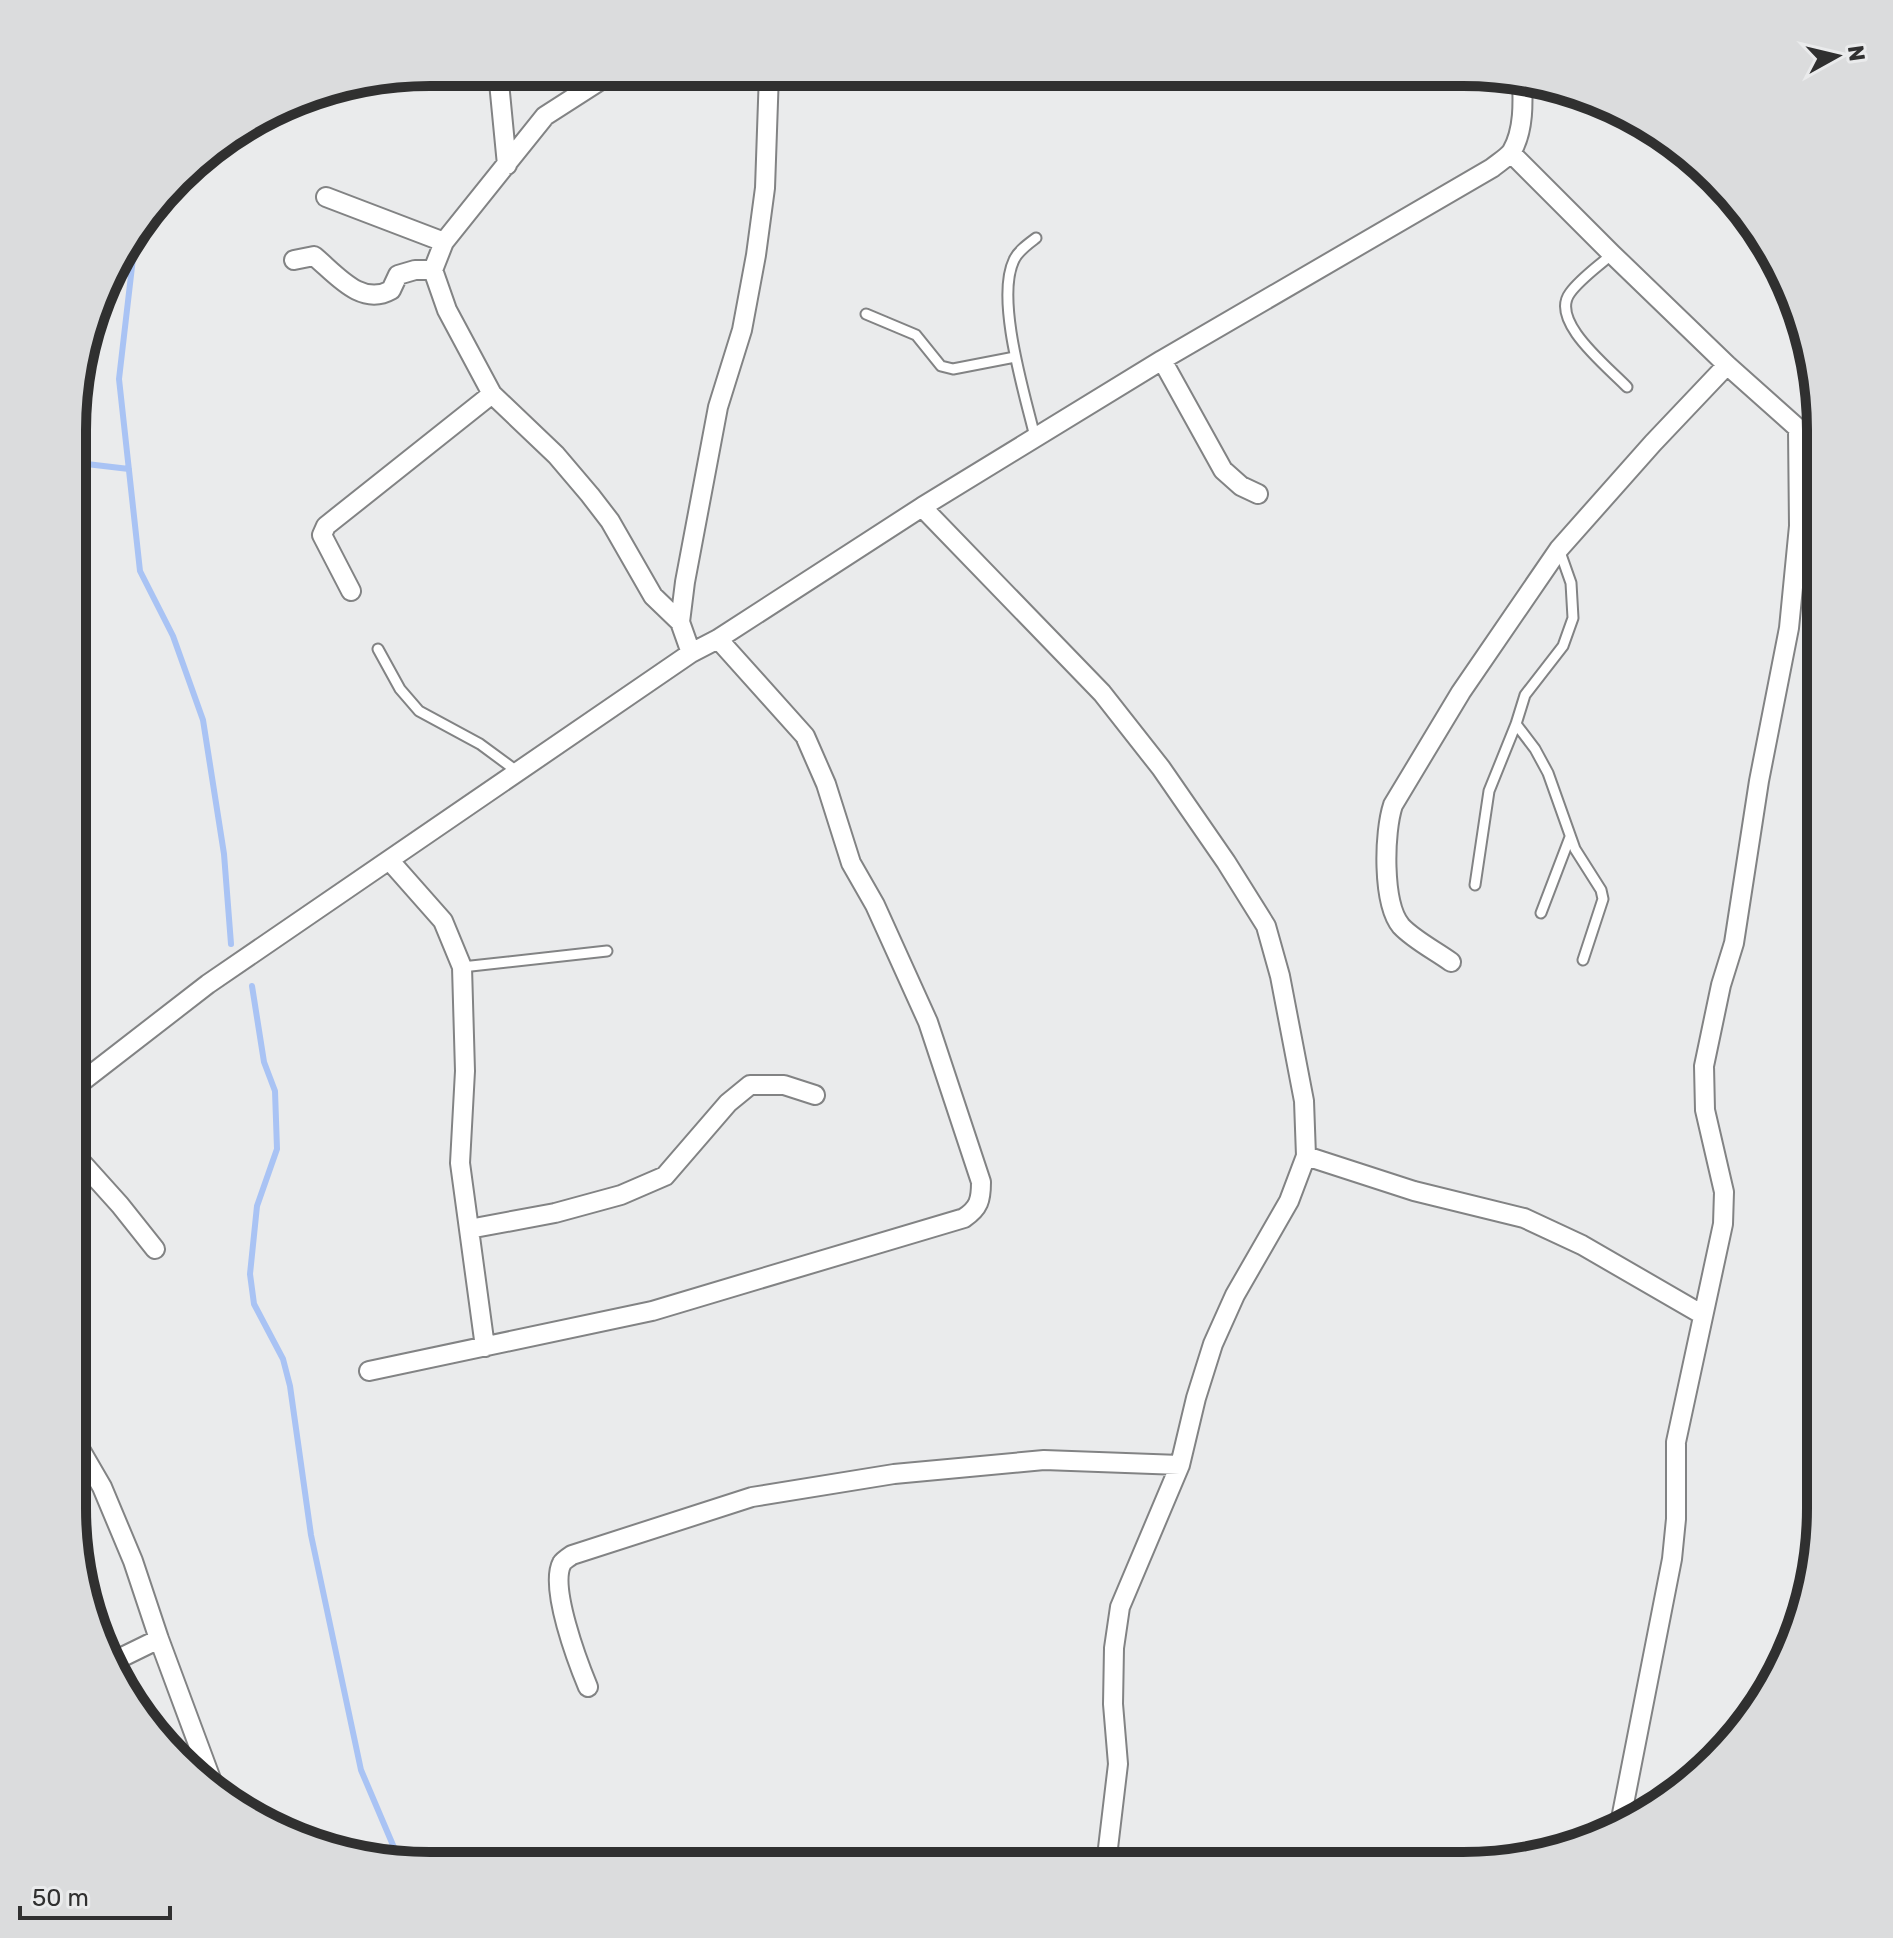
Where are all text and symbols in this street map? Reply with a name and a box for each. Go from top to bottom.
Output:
north arrow [1797,16,1877,96]
text: N [1842,44,1871,63]
scale bar [20,1870,170,1920]
text: 50 m [32,1884,89,1912]

